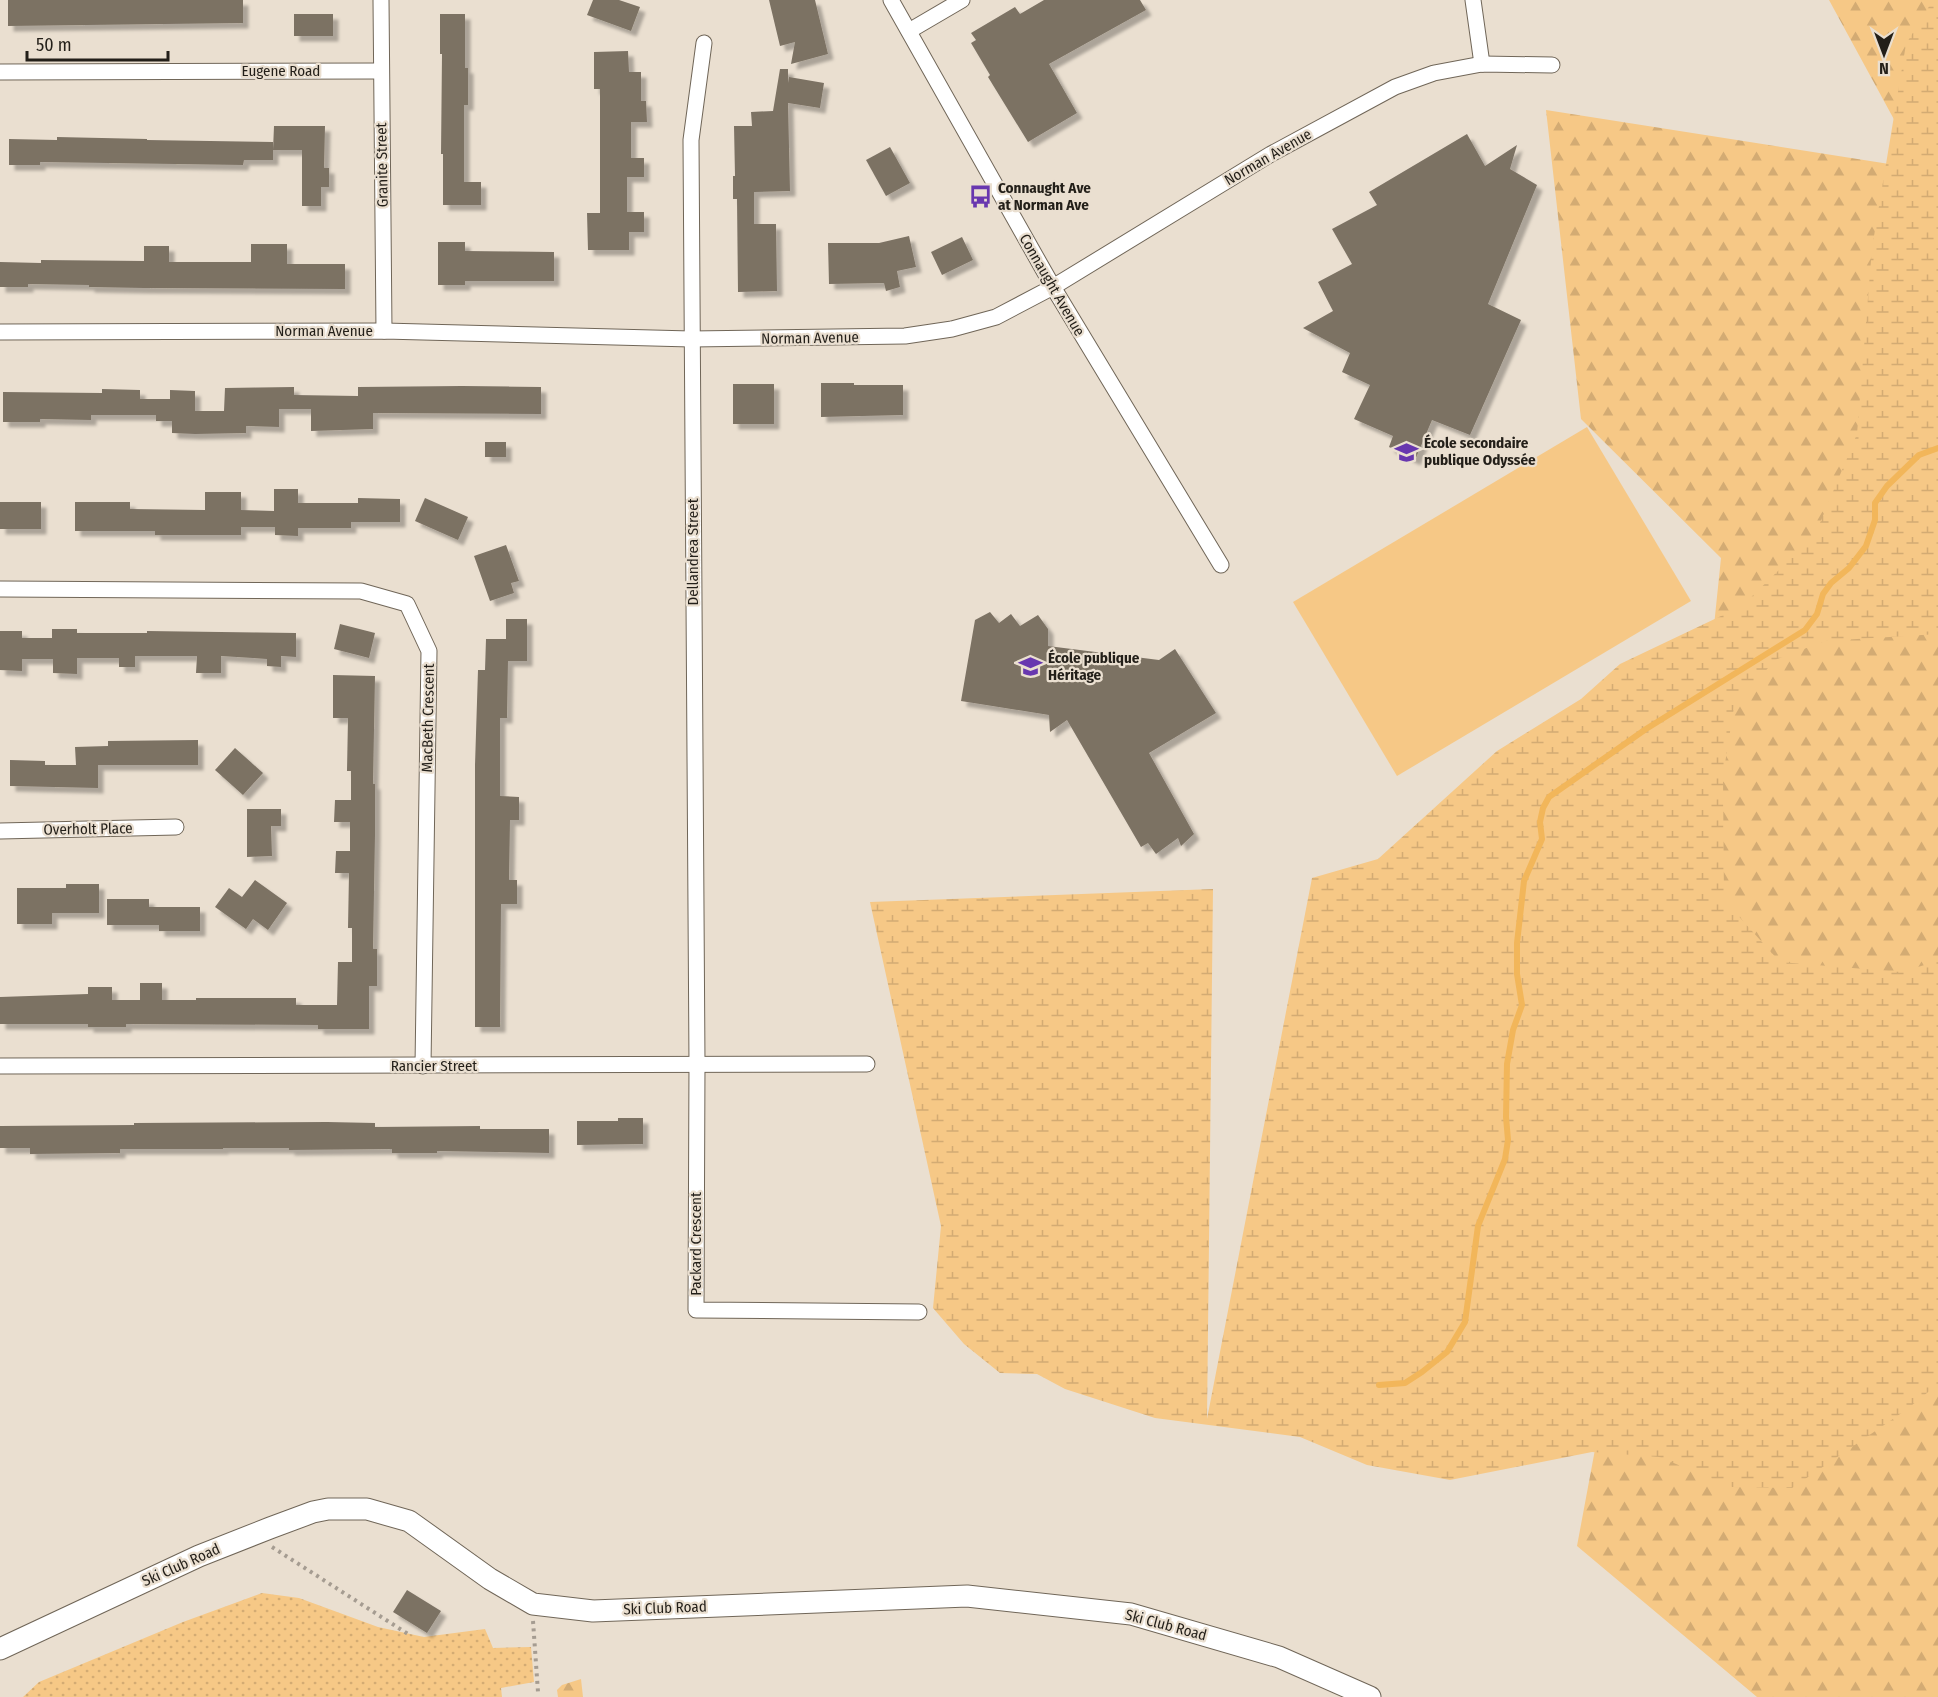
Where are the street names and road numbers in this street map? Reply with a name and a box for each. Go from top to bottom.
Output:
street label: Eugene Road [242,62,320,80]
street label: Granite Street [372,122,392,208]
street label: Norman Avenue [1221,125,1315,189]
street label: Connaught Avenue [1016,231,1088,339]
street label: Norman Avenue [275,322,373,340]
street label: Norman Avenue [761,328,859,348]
street label: Dellandrea Street [684,498,702,606]
street label: MacBeth Crescent [418,663,438,773]
street label: Overholt Place [43,819,133,839]
street label: Rancier Street [391,1057,477,1075]
street label: Packard Crescent [687,1192,705,1296]
street label: Ski Club Road [139,1540,223,1590]
street label: Ski Club Road [623,1598,707,1618]
street label: Ski Club Road [1123,1605,1209,1645]

